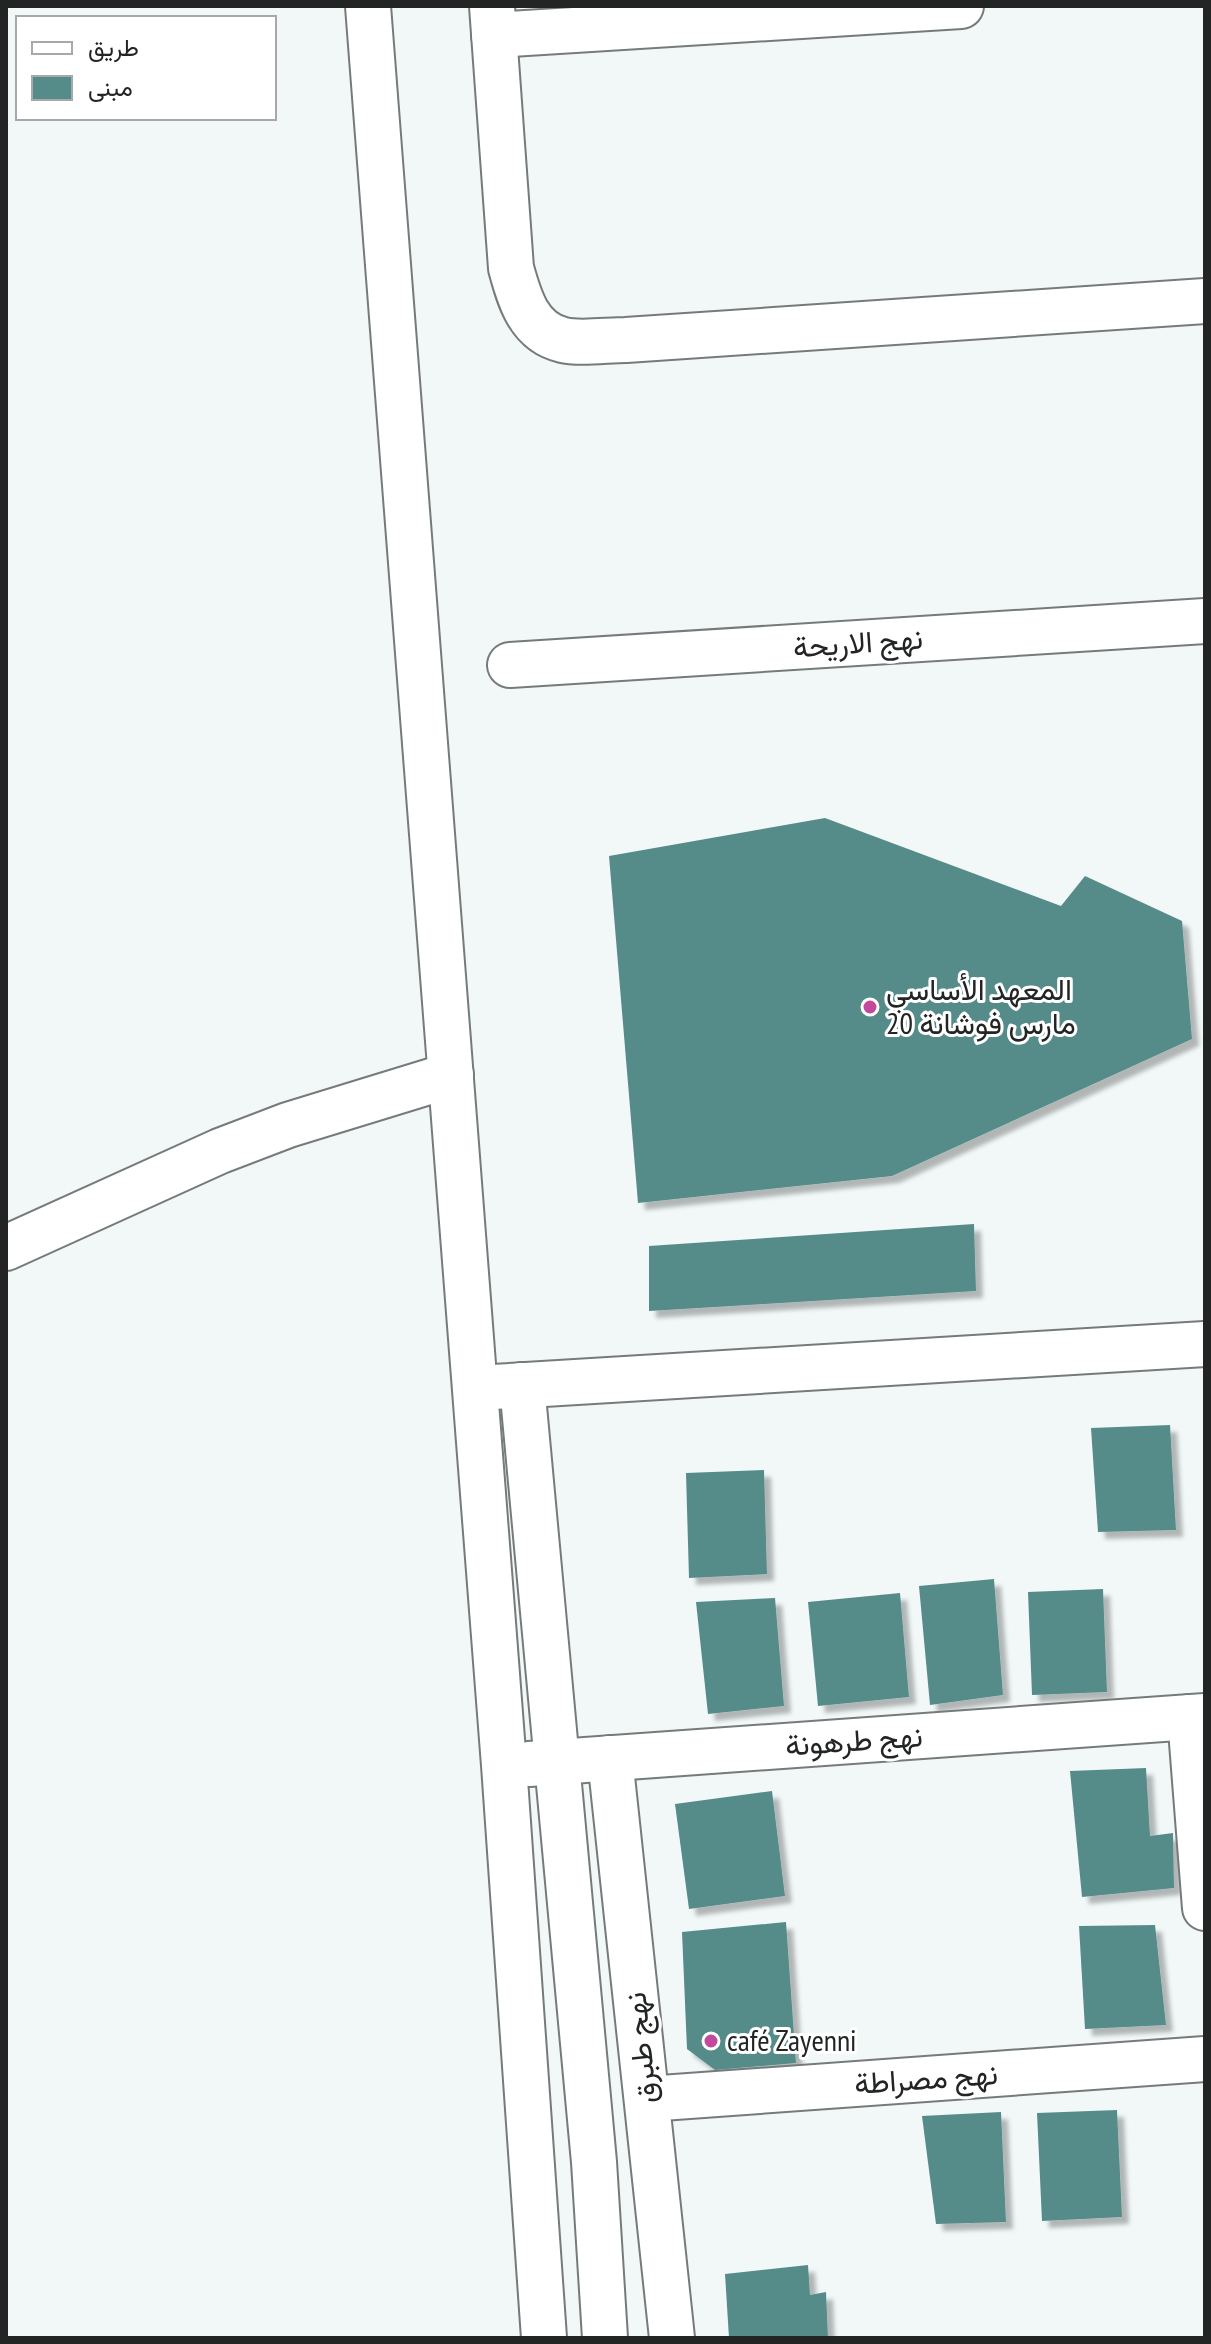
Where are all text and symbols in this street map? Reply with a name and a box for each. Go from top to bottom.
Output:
legend [16,16,276,120]
text: طريق [88,32,139,63]
text: مبنى [88,72,133,103]
street label: نهج الاريحة [792,618,924,667]
place label: المعهد الأساسي 20 مارس فوشانة [886,969,1076,1042]
marker: المعهد الأساسي 20 مارس فوشانة [861,998,879,1016]
street label: نهج طرهونة [784,1715,924,1766]
street label: نهج طبرق [614,1990,667,2106]
place label: café Zayenni [727,2020,857,2059]
marker: café Zayenni [702,2032,720,2050]
street label: نهج مصراطة [853,2053,999,2104]

